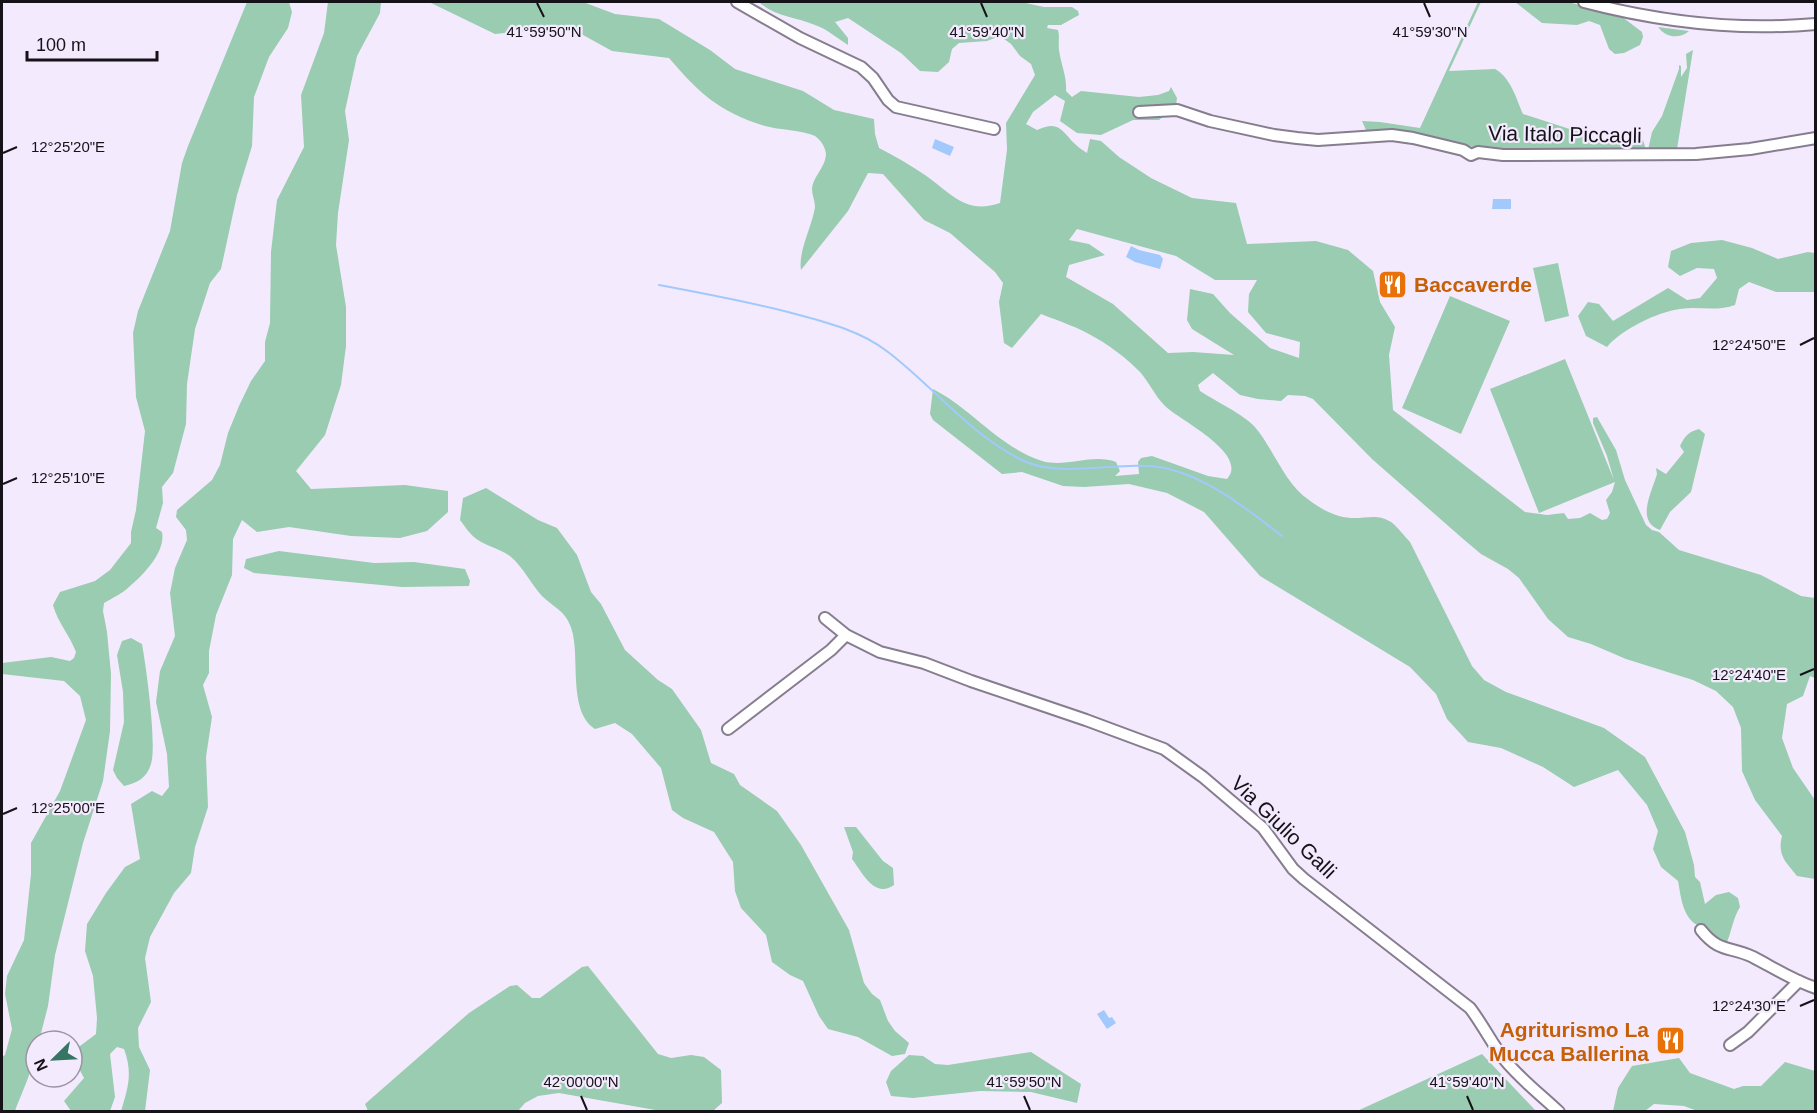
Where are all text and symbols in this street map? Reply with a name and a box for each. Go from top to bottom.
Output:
text: 41°59'50"N [506,23,582,40]
text: 41°59'40"N [949,23,1025,40]
text: 41°59'30"N [1392,23,1468,40]
scale bar [27,24,158,62]
text: 100 m [36,35,86,55]
street label: Via Italo Piccagli [1488,121,1642,147]
text: 12°25'20"E [31,138,105,155]
restaurant icon: Baccaverde [1377,268,1409,300]
place label: Baccaverde [1414,273,1532,296]
text: 12°24'50"E [1712,336,1786,353]
text: 12°25'10"E [31,469,105,486]
text: 12°24'40"E [1712,666,1786,683]
street label: Via Giulio Galli [1227,771,1341,883]
text: 12°25'00"E [31,799,105,816]
text: 12°24'30"E [1712,997,1786,1014]
place label: Agriturismo La Mucca Ballerina [1489,1018,1649,1065]
restaurant icon: Agriturismo La Mucca Ballerina [1654,1025,1686,1057]
north arrow [24,1029,84,1089]
text: N [31,1056,51,1074]
text: 42°00'00"N [543,1073,619,1090]
text: 41°59'50"N [986,1073,1062,1090]
text: 41°59'40"N [1429,1073,1505,1090]

